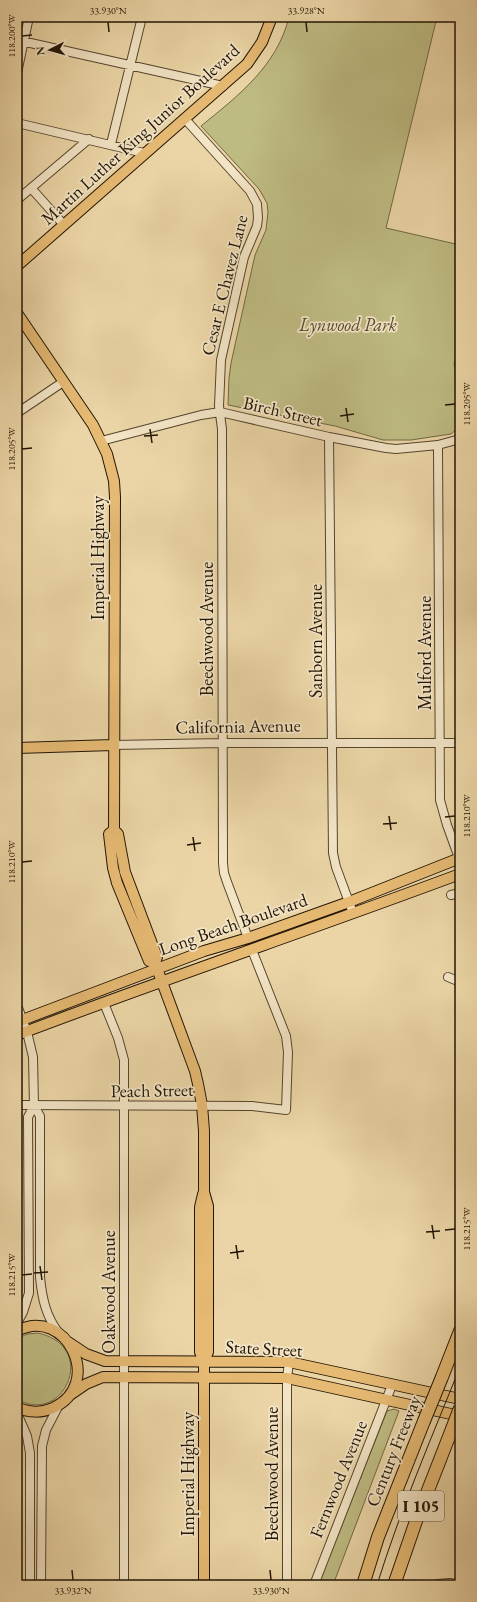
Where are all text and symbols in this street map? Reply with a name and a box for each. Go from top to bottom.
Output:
text: 33.930°N [89,4,127,17]
text: 33.928°N [287,4,325,17]
text: 118.200°W [5,14,18,58]
north arrow [30,30,70,70]
street label: Martin Luther King Junior Boulevard [36,38,245,229]
text: N [33,46,47,56]
street label: Cesar E Chavez Lane [195,212,253,358]
park label: Lynwood Park [298,313,397,337]
text: 118.205°W [460,382,473,426]
street label: Birch Street [241,391,325,431]
text: 118.205°W [5,427,18,471]
street label: Imperial Highway [86,496,109,620]
street label: Beechwood Avenue [195,562,218,696]
street label: Sanborn Avenue [304,584,327,698]
street label: Mulford Avenue [413,596,436,710]
street label: California Avenue [175,713,301,739]
text: 118.210°W [460,794,473,838]
text: 118.210°W [5,840,18,884]
street label: Long Beach Boulevard [156,888,311,960]
street label: Peach Street [110,1078,194,1102]
text: 118.215°W [460,1207,473,1251]
street label: Oakwood Avenue [97,1230,120,1354]
text: 118.215°W [5,1253,18,1297]
street label: State Street [225,1335,303,1362]
street label: Century Freeway [360,1392,426,1510]
street label: Beechwood Avenue [260,1407,283,1541]
street label: Imperial Highway [176,1412,199,1536]
street label: Fernwood Avenue [304,1417,372,1541]
road number: I 105 [398,1491,444,1521]
text: 33.932°N [54,1584,92,1597]
text: 33.930°N [252,1584,290,1597]

